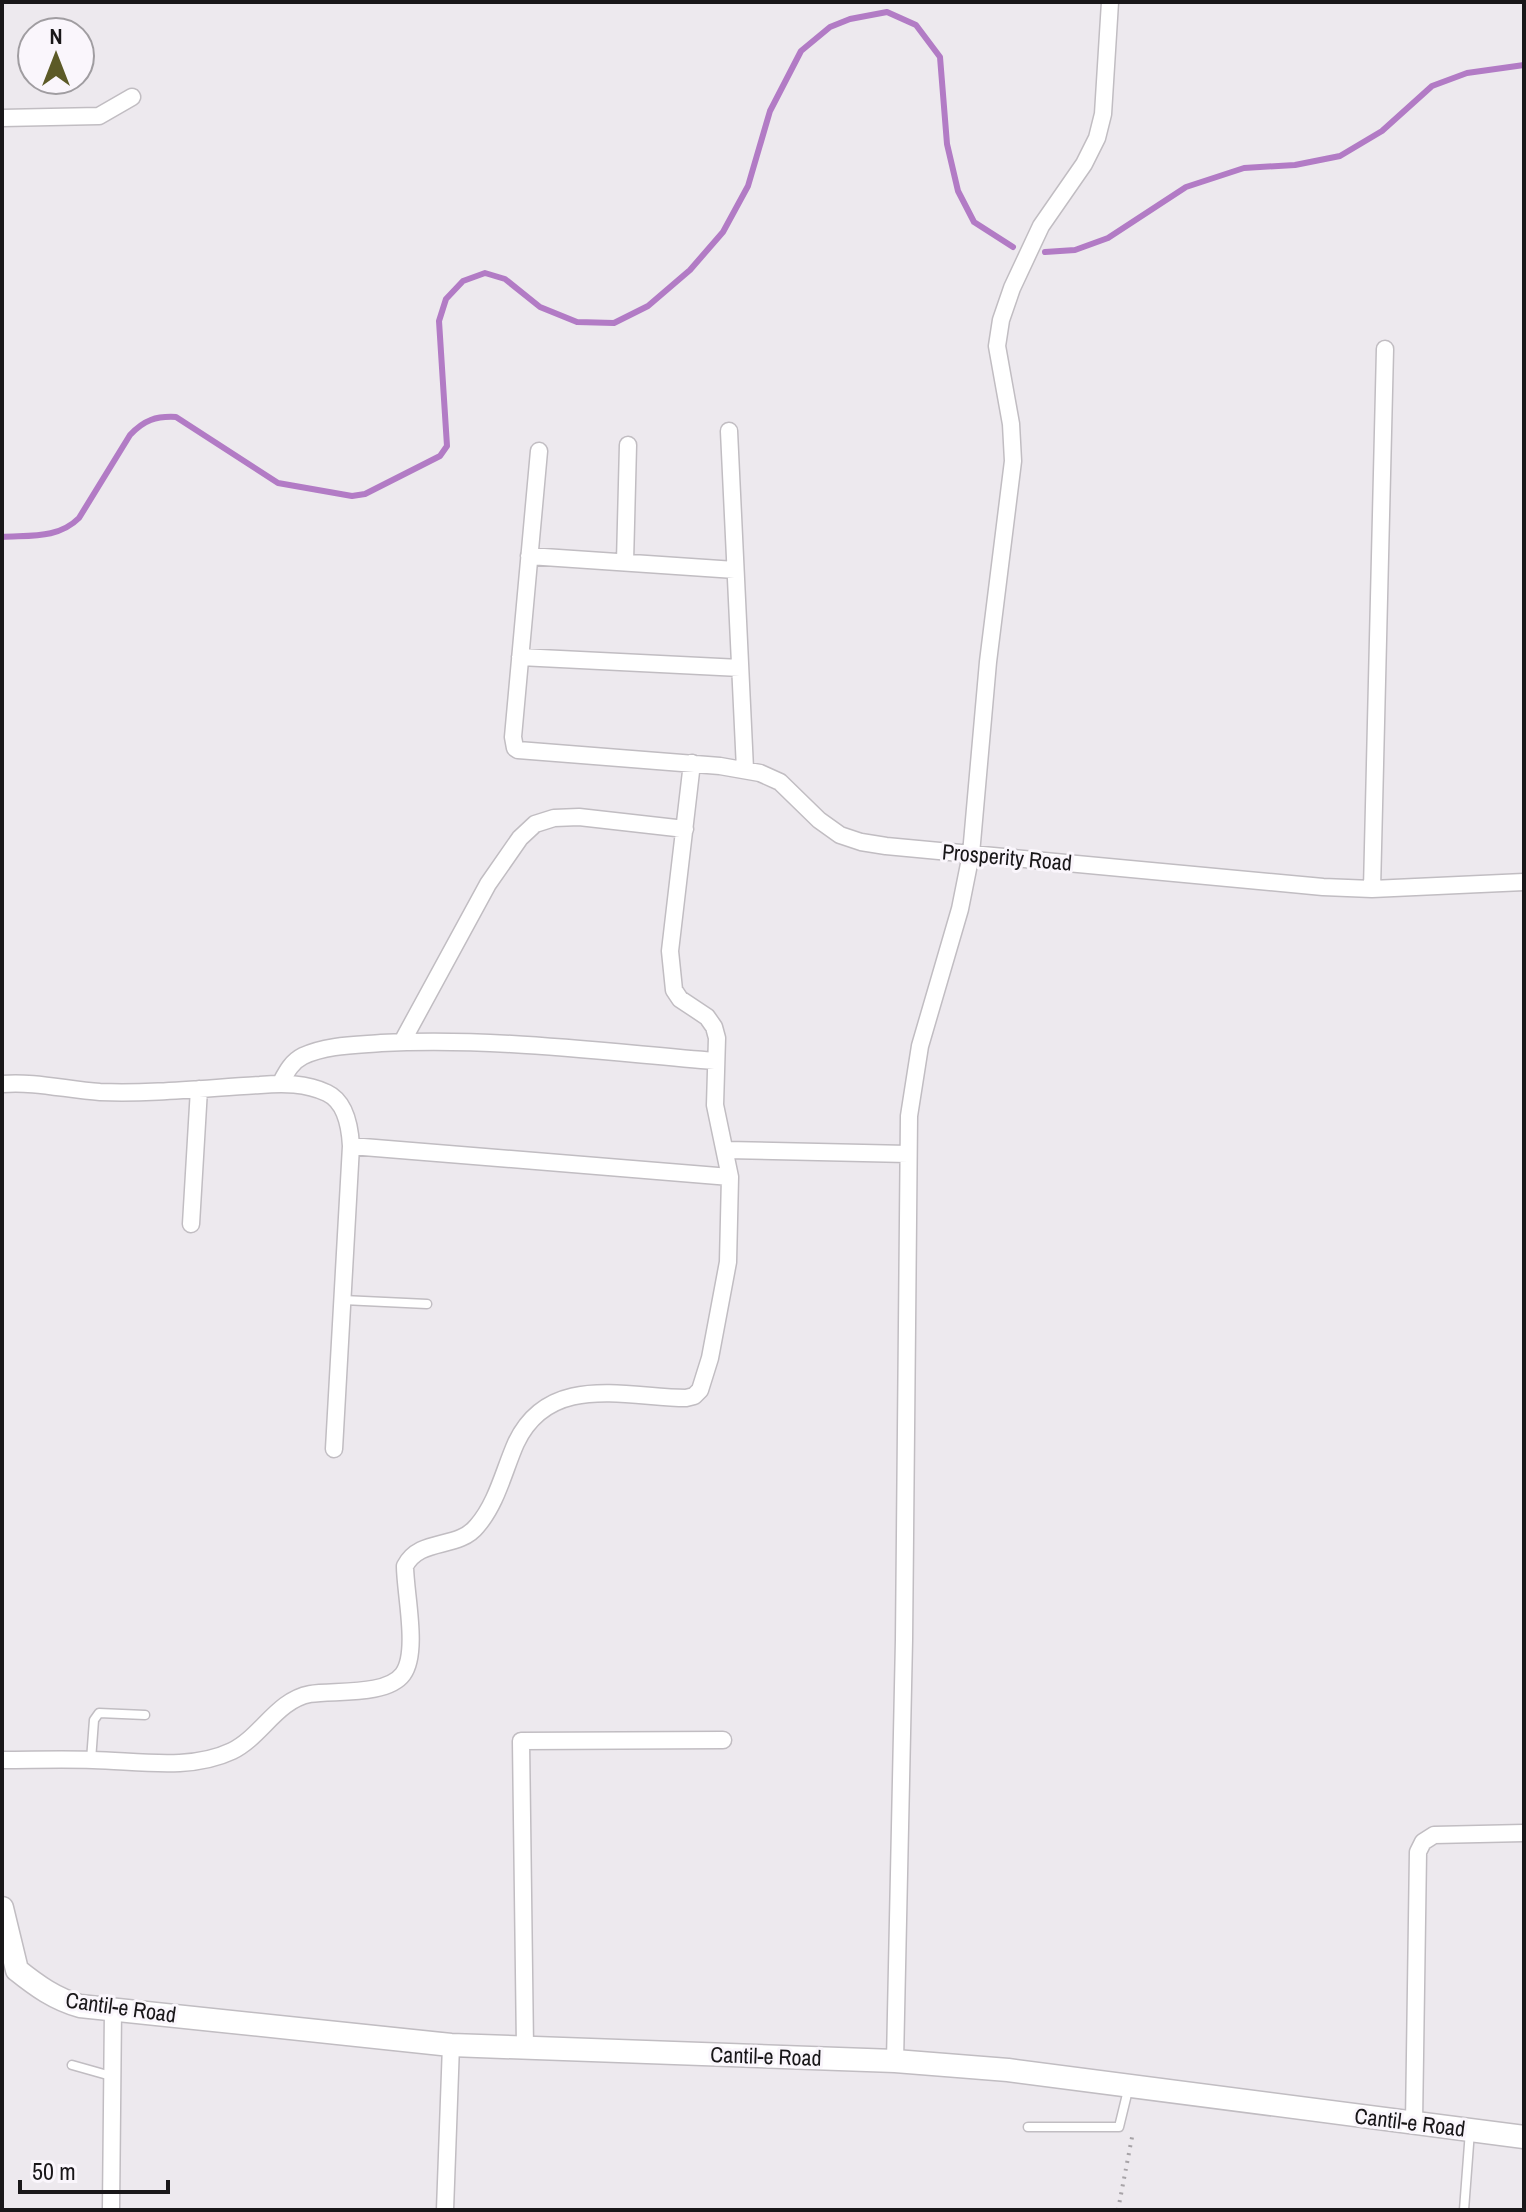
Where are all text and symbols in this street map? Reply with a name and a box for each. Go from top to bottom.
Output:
north arrow [16,16,96,96]
text: N [49,21,63,51]
street label: Prosperity Road [941,836,1073,878]
street label: Cantil-e Road [64,1984,178,2030]
street label: Cantil-e Road [710,2039,822,2073]
street label: Cantil-e Road [1353,2100,1467,2144]
scale bar [20,2144,168,2194]
text: 50 m [32,2155,76,2187]

